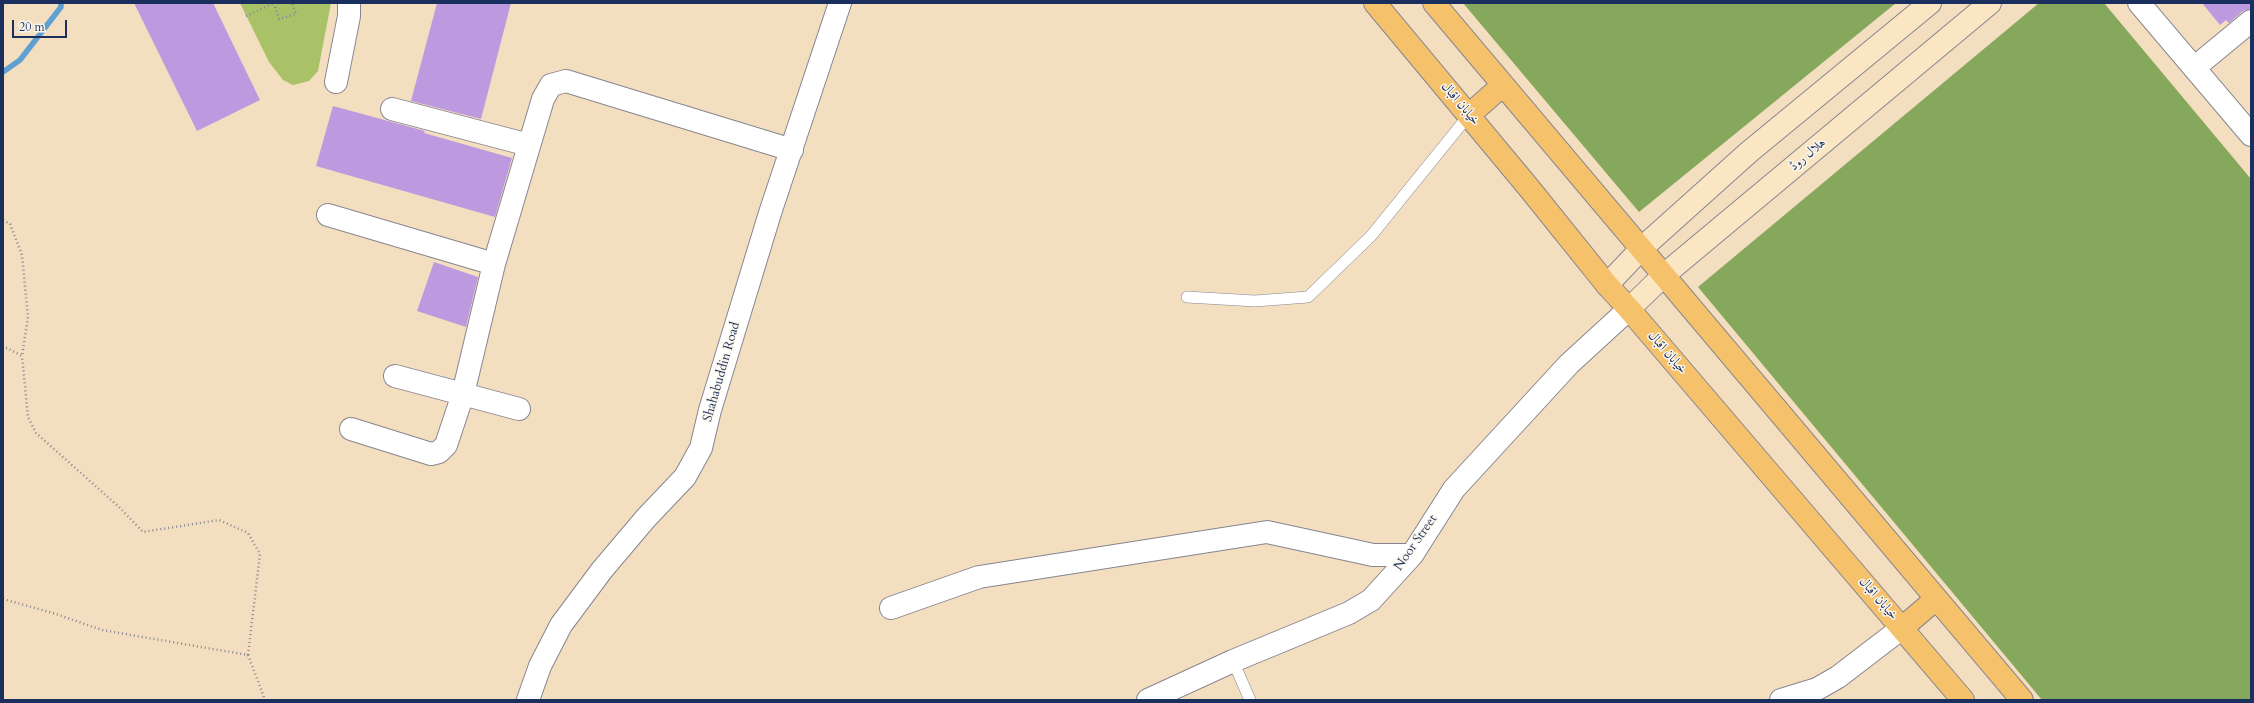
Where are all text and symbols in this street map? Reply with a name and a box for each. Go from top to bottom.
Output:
scale bar [14,12,69,38]
text: 20 m [19,19,45,35]
street label: خیابان اقبال [1437,79,1483,129]
street label: ہلال روڈ [1787,135,1829,175]
street label: Shahabuddin Road [700,320,744,424]
street label: خیابان اقبال [1644,328,1690,378]
street label: Noor Street [1391,512,1441,574]
street label: خیابان اقبال [1855,574,1901,624]

